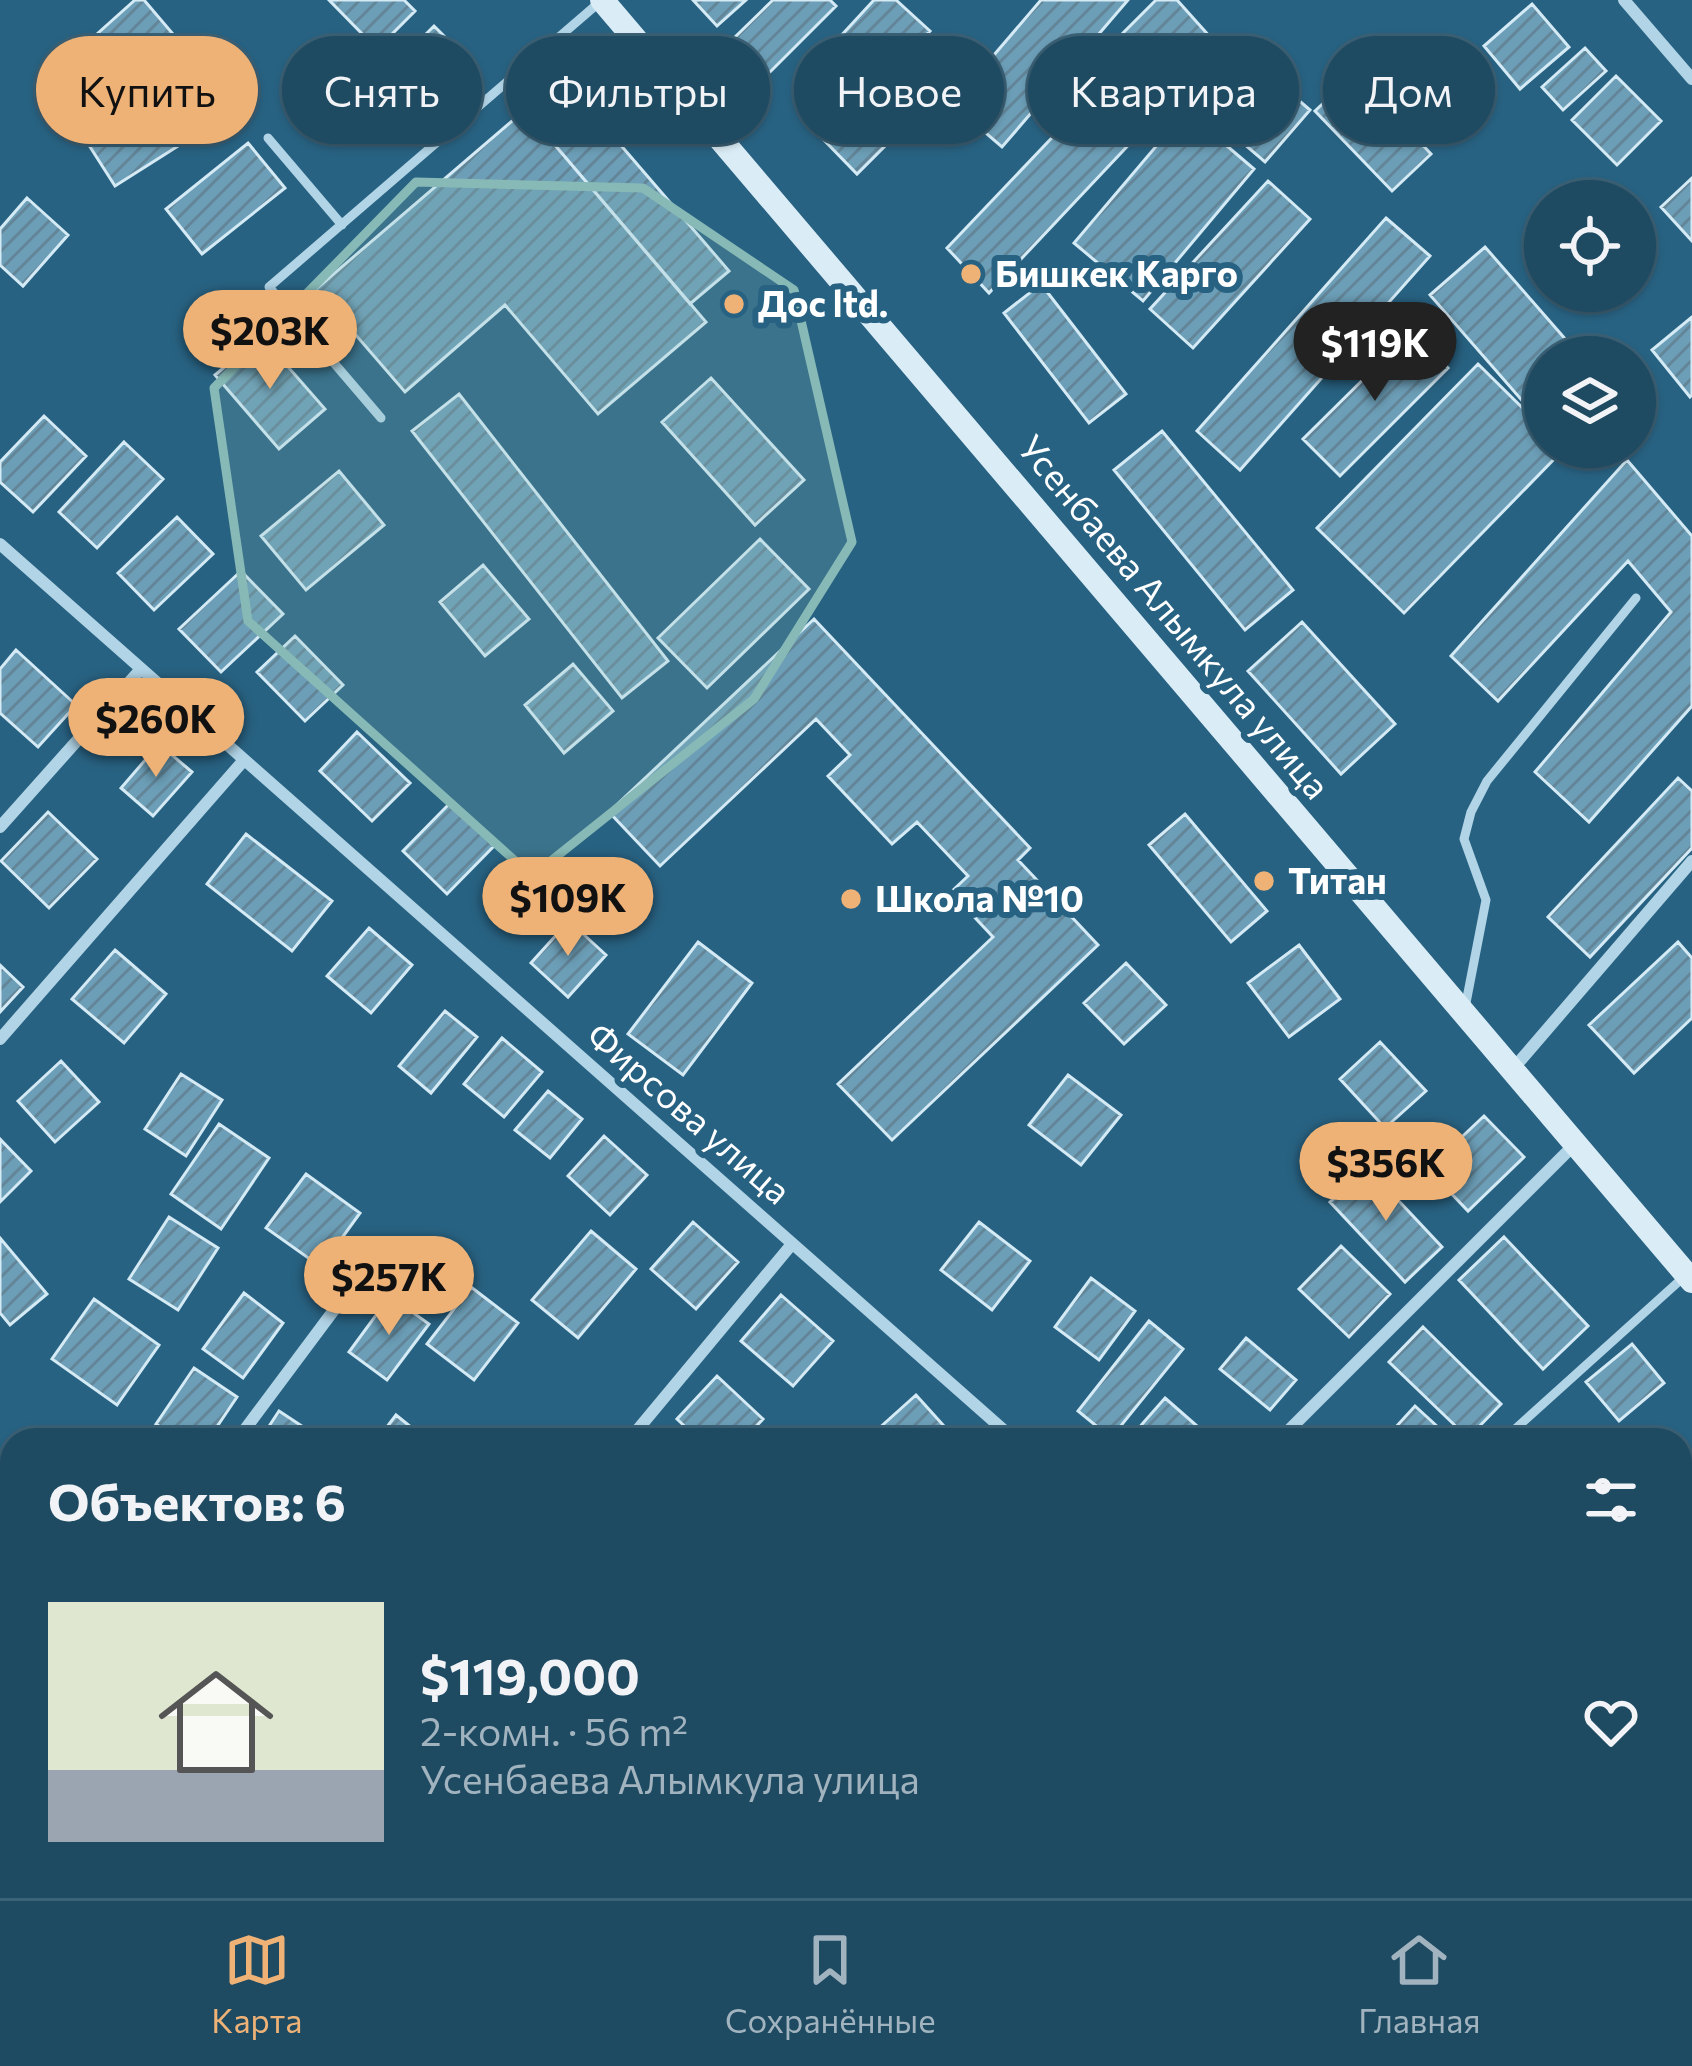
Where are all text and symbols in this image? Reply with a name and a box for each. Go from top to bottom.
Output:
chip: Купить [36,36,258,144]
chip: Снять [282,36,482,144]
chip: Фильтры [506,36,770,144]
chip: Новое [794,36,1004,144]
chip: Квартира [1028,36,1299,144]
chip: Дом [1323,36,1495,144]
map controls [1524,180,1656,468]
button: locate [1524,180,1656,312]
place label: Бишкек Карго [995,250,1238,294]
marker: Бишкек Карго [958,261,984,287]
place label: Дос ltd. [758,280,888,324]
pin: $203K [186,290,354,392]
marker: Дос ltd. [721,291,747,317]
pin: $119K [1291,302,1459,404]
text: $203K [210,305,330,353]
text: $119K [1320,317,1430,365]
button: layers [1524,336,1656,468]
street label: Усенбаева Алымкула улица [1010,425,1341,807]
pin: $260K [72,678,240,780]
text: $260K [95,693,217,741]
pin: $109K [484,857,652,959]
place label: Титан [1288,857,1387,901]
marker: Титан [1251,868,1277,894]
text: $109K [509,872,627,920]
place label: Школа №10 [875,875,1084,919]
marker: Школа №10 [838,886,864,912]
street label: Фирсова улица [580,1011,801,1212]
pin: $356K [1302,1122,1470,1224]
text: $356K [1326,1137,1446,1185]
pin: $257K [305,1236,473,1338]
text: $257K [331,1251,447,1299]
icon: filters [1578,1467,1644,1533]
text: Объектов: 6 [48,1469,346,1532]
text: $119,000 [420,1643,640,1706]
icon: home [144,1650,288,1794]
icon: heart [1578,1689,1644,1755]
text: 2-комн. · 56 m² [420,1706,688,1754]
text: Усенбаева Алымкула улица [420,1754,920,1802]
tab: Карта [211,1927,302,2040]
tab: Сохранённые [725,1927,936,2040]
tab: Главная [1358,1927,1481,2040]

